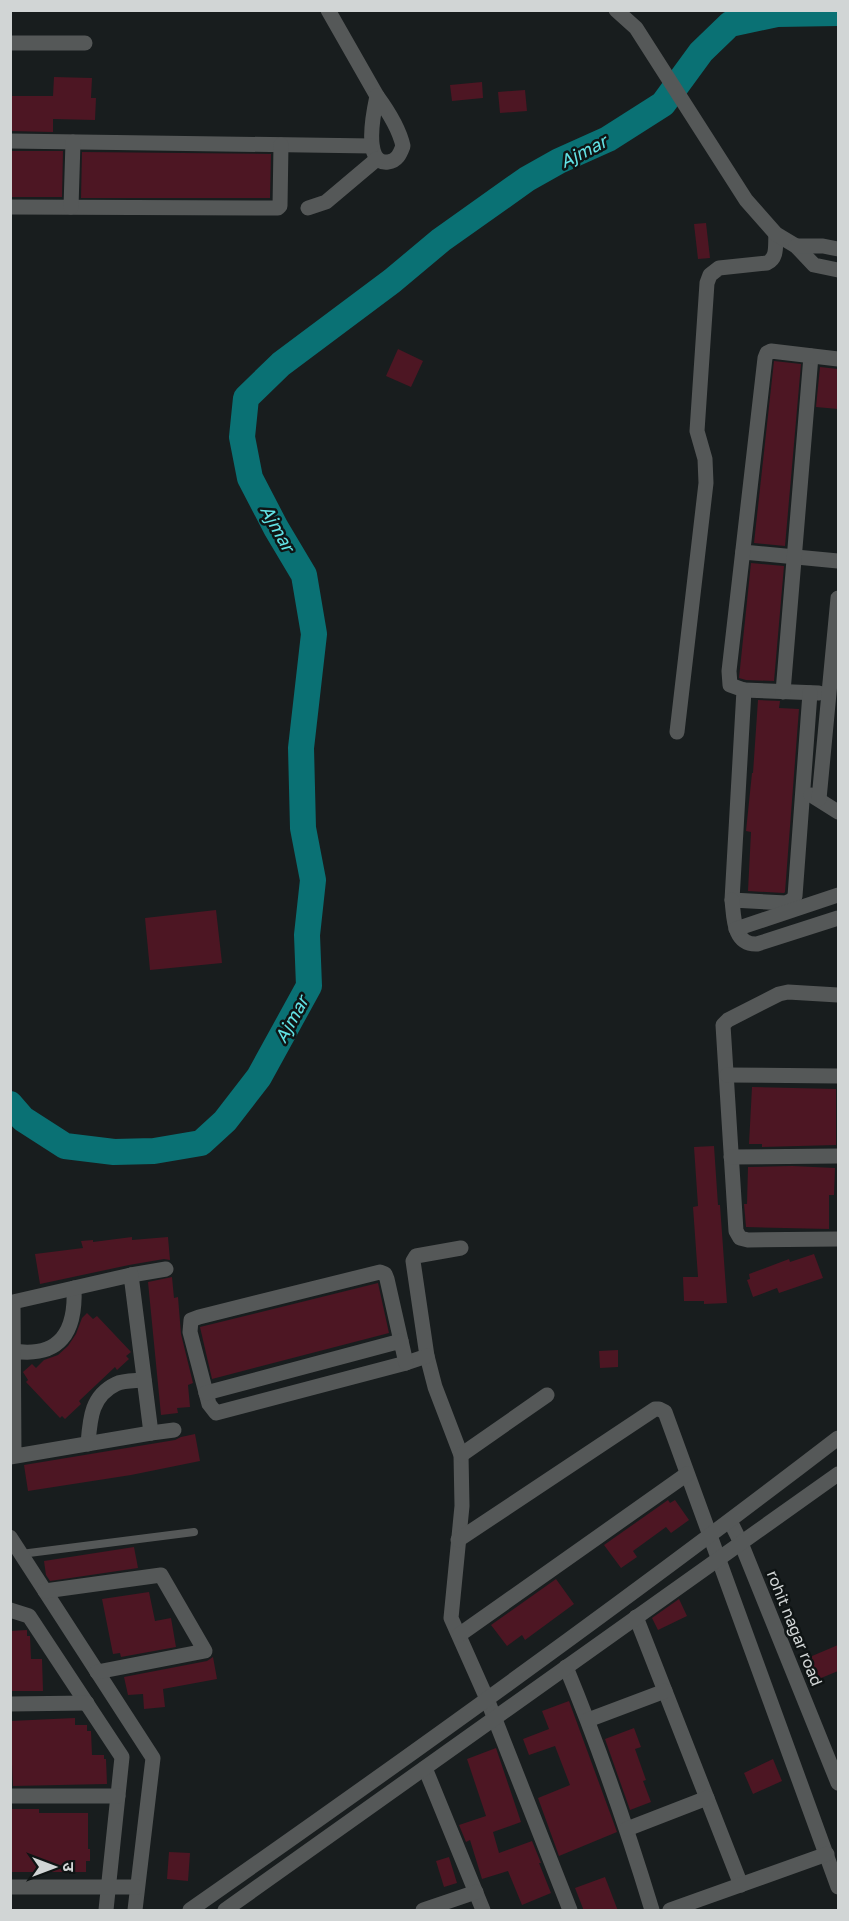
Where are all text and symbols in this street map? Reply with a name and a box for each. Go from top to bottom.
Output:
water label: Ajmar [556,128,613,172]
water label: Ajmar [256,501,301,558]
water label: Ajmar [269,989,314,1046]
street label: rohit nagar road [763,1567,827,1689]
north arrow [24,1837,84,1897]
text: उ [59,1862,79,1872]

